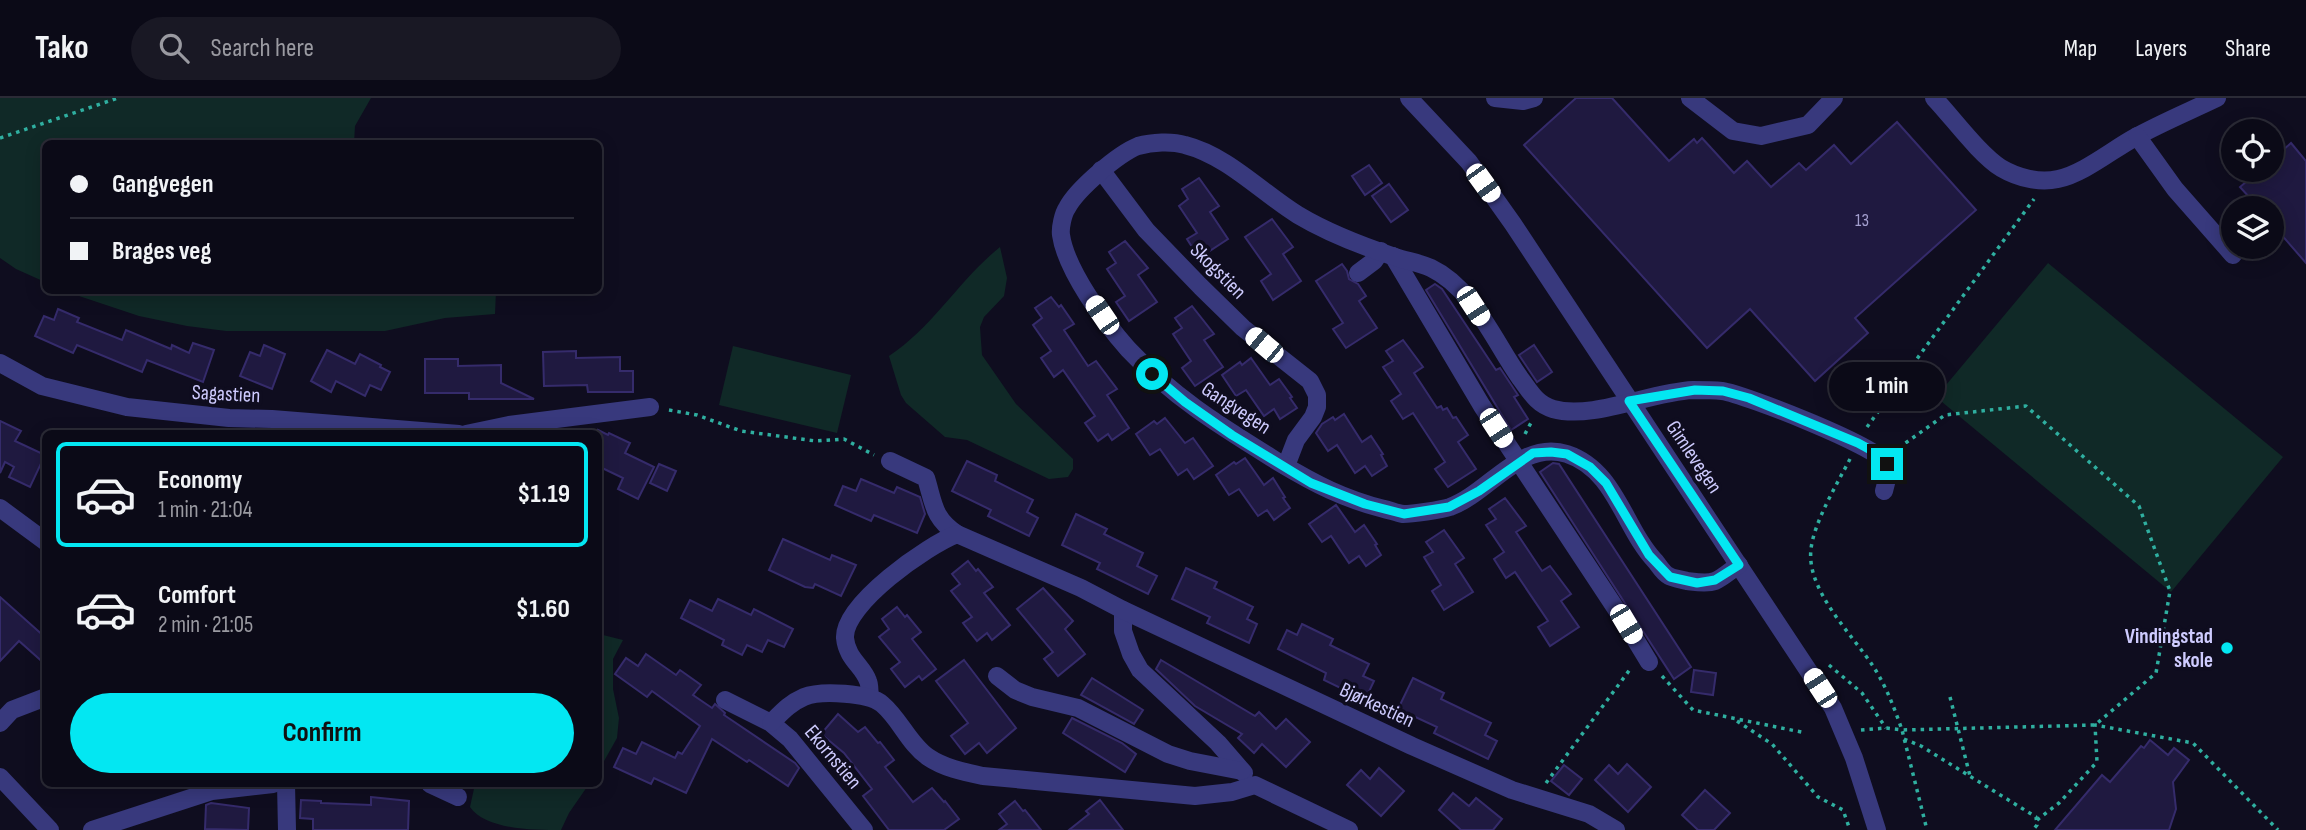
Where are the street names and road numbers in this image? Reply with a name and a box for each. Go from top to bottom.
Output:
street label: Skogstien [1185,238,1251,304]
street label: Gangvegen [1197,376,1275,440]
street label: Sagastien [191,380,261,408]
street label: Gimlevegen [1661,416,1727,498]
street label: Bjørkestien [1336,677,1418,733]
street label: Ekornstien [799,720,867,794]

